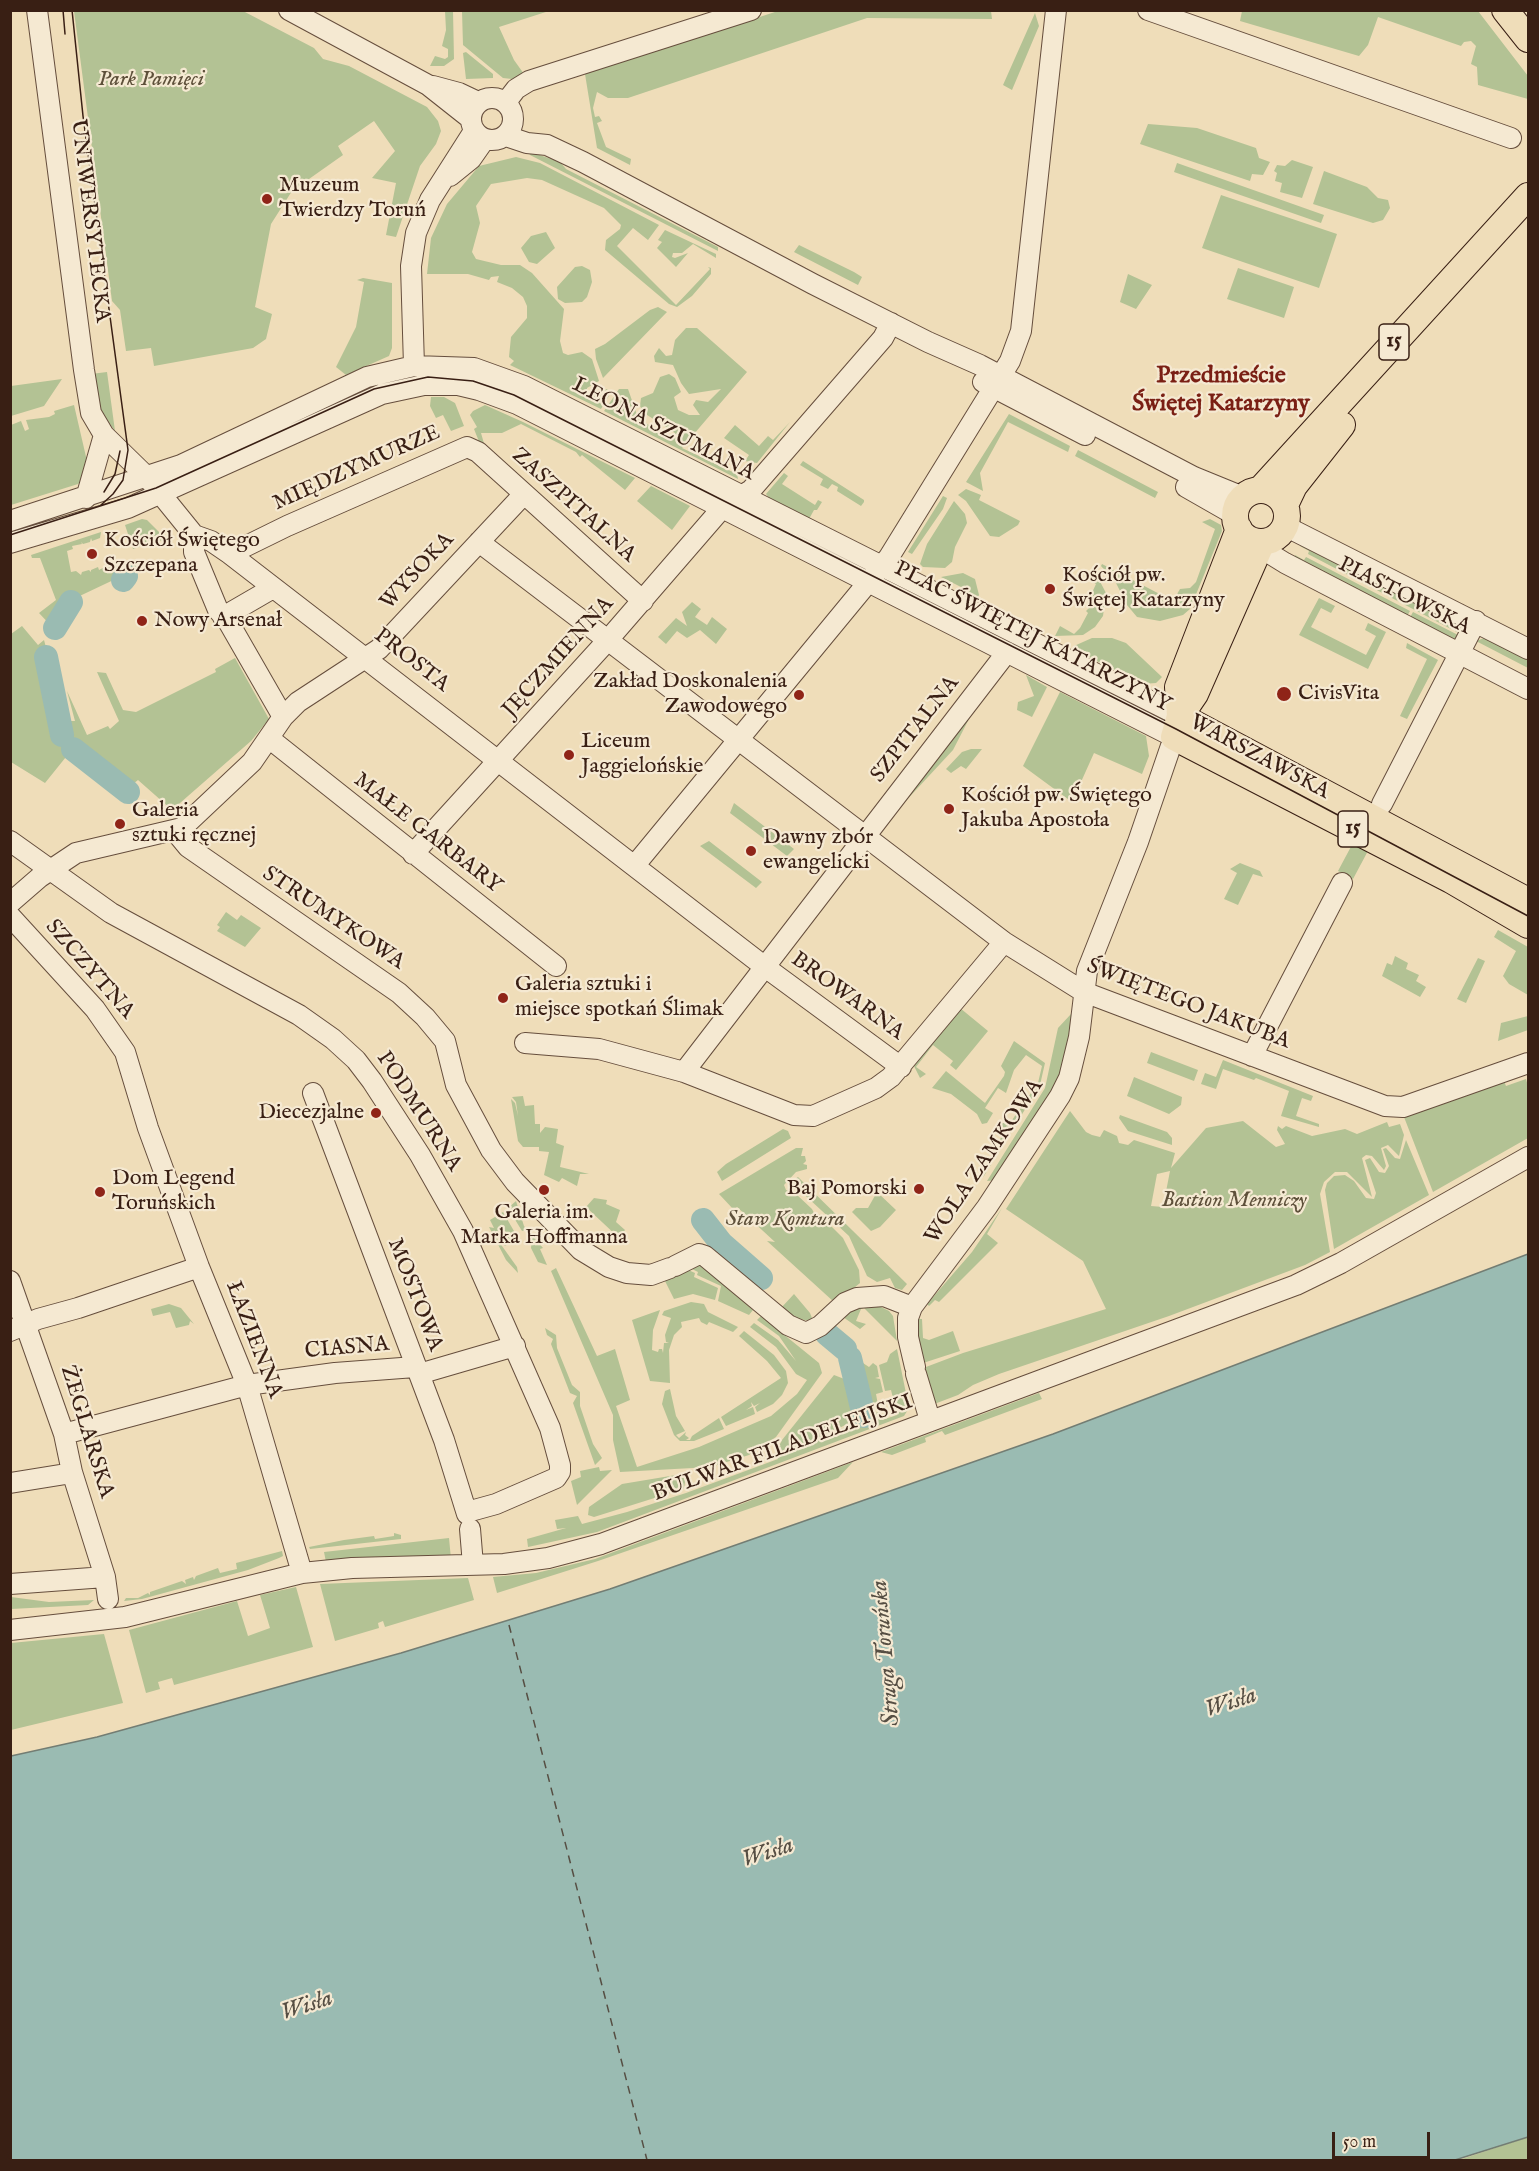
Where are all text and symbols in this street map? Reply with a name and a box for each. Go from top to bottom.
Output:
park label: Park Pamięci [98,67,204,93]
street label: UNIWERSYTECKA [63,118,115,324]
place label: Muzeum Twierdzy Toruń [279,173,426,224]
marker: Muzeum Twierdzy Toruń [260,192,274,206]
road number: 15 [1379,324,1409,360]
district label: Przedmieście Świętej Katarzyny [1132,363,1310,419]
street label: LEONA SZUMANA [567,373,759,487]
street label: MIĘDZYMURZE [269,420,445,518]
street label: ZASZPITALNA [505,443,641,569]
place label: Kościół Świętego Szczepana [104,528,260,580]
street label: WYSOKA [375,528,461,616]
marker: Kościół Świętego Szczepana [85,547,99,561]
street label: PIASTOWSKA [1333,552,1475,642]
street label: PLAC ŚWIĘTEJ KATARZYNY [889,557,1175,719]
place label: Kościół pw. Świętej Katarzyny [1062,563,1225,614]
marker: Kościół pw. Świętej Katarzyny [1043,582,1057,596]
street label: JĘCZMIENNA [498,592,620,724]
place label: Nowy Arsenał [154,608,282,634]
marker: Nowy Arsenał [135,614,149,628]
street label: PROSTA [368,623,454,699]
place label: Zakład Doskonalenia Zawodowego [593,669,787,720]
street label: SZPITALNA [866,671,966,789]
place label: CivisVita [1298,681,1379,707]
marker: CivisVita [1275,685,1293,703]
marker: Zakład Doskonalenia Zawodowego [792,688,806,702]
street label: WARSZAWSKA [1184,710,1334,806]
place label: Liceum Jaggielońskie [581,729,703,780]
marker: Liceum Jaggielońskie [562,748,576,762]
street label: MAŁE GARBARY [348,768,506,900]
place label: Kościół pw. Świętego Jakuba Apostoła [961,783,1152,834]
place label: Galeria sztuki ręcznej [132,798,256,849]
marker: Kościół pw. Świętego Jakuba Apostoła [942,802,956,816]
road number: 15 [1338,811,1368,847]
marker: Galeria sztuki ręcznej [113,817,127,831]
place label: Dawny zbór ewangelicki [763,825,873,876]
marker: Dawny zbór ewangelicki [744,844,758,858]
street label: STRUMYKOWA [257,862,409,976]
street label: SZCZYTNA [39,915,139,1025]
street label: BROWARNA [785,947,909,1047]
street label: ŚWIĘTEGO JAKUBA [1083,954,1293,1056]
place label: Galeria sztuki i miejsce spotkań Ślimak [515,972,724,1023]
marker: Galeria sztuki i miejsce spotkań Ślimak [496,991,510,1005]
street label: PODMURNA [369,1047,467,1177]
street label: WOLA ZAMKOWA [920,1074,1050,1250]
place label: Diecezjalne [258,1100,364,1126]
marker: Diecezjalne [369,1106,383,1120]
place label: Dom Legend Toruńskich [112,1166,235,1218]
place label: Baj Pomorski [787,1176,907,1202]
marker: Baj Pomorski [912,1182,926,1196]
marker: Galeria im. Marka Hoffmanna [537,1183,551,1197]
marker: Dom Legend Toruńskich [93,1185,107,1199]
park label: Bastion Menniczy [1161,1188,1307,1214]
place label: Galeria im. Marka Hoffmanna [460,1200,628,1252]
park label: Staw Komtura [726,1207,844,1233]
street label: MOSTOWA [380,1235,448,1355]
street label: ŁAZIENNA [219,1278,287,1402]
street label: CIASNA [304,1332,390,1366]
street label: ŻEGLARSKA [53,1362,119,1502]
street label: BULWAR FILADELFIJSKI [649,1390,917,1508]
water label: Struga Toruńska [866,1579,908,1727]
water label: Wisła [1201,1682,1261,1726]
water label: Wisła [738,1832,798,1876]
water label: Wisła [277,1985,337,2029]
scale bar [1335,2120,1432,2158]
text: 50 m [1343,2131,1376,2154]

